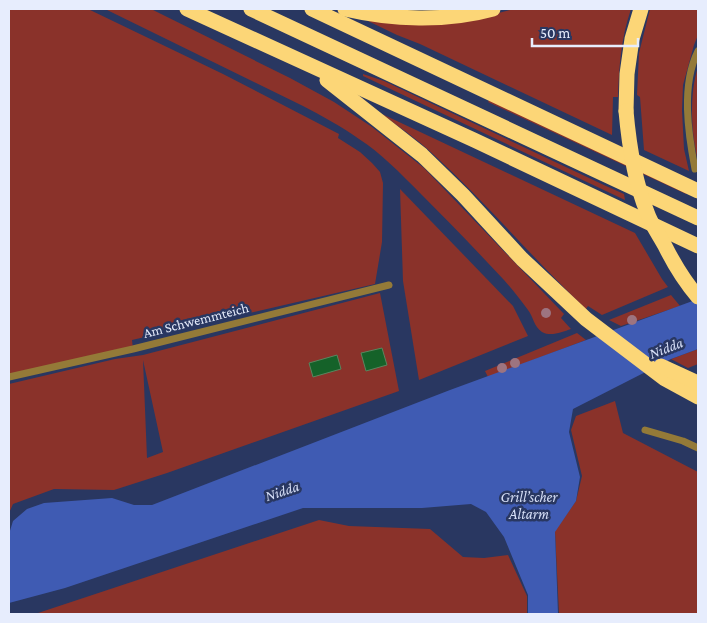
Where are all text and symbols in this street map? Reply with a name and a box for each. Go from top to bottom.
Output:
scale bar [532,15,638,47]
text: 50 m [540,25,570,41]
street label: Am Schwemmteich [142,299,251,341]
water label: Nidda [647,334,685,362]
water label: Nidda [263,478,301,504]
water label: Grill’scher Altarm [500,489,558,522]

